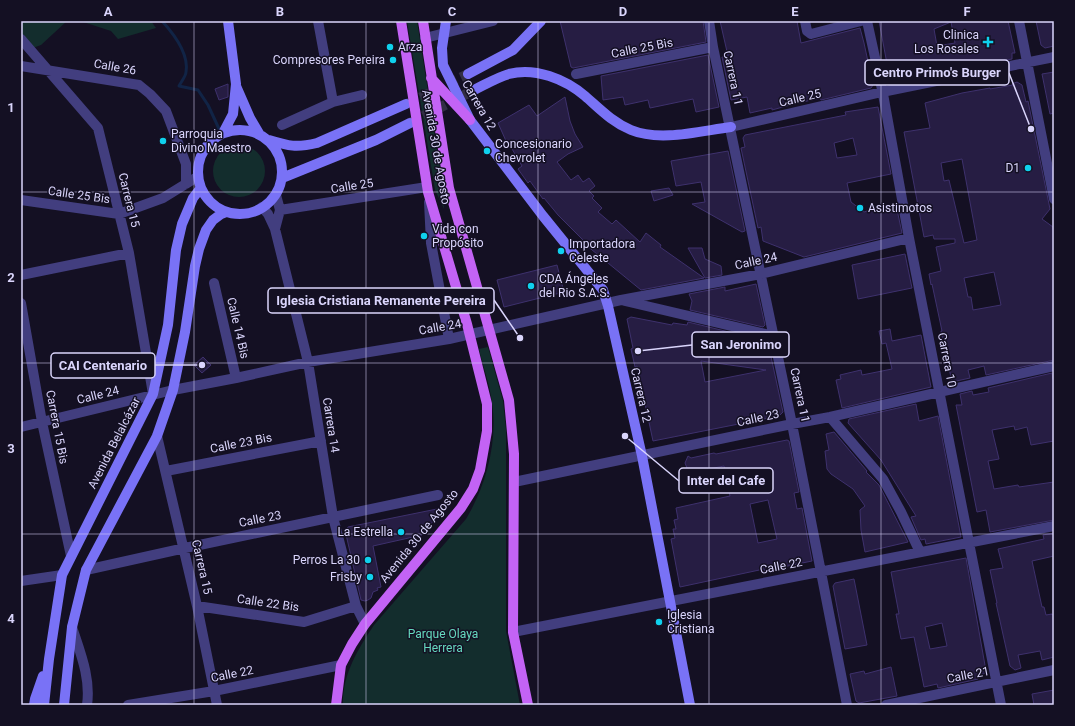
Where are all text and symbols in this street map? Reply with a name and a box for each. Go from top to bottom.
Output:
text: A [104,4,113,19]
text: B [276,4,284,19]
text: C [448,4,457,19]
text: D [619,4,627,19]
text: E [791,4,799,19]
text: F [963,4,971,19]
place label: Clinica Los Rosales [914,28,979,56]
street label: Calle 25 Bis [610,35,674,61]
marker: Clinica Los Rosales [982,36,994,48]
place label: Arza [398,40,422,54]
marker: Arza [385,42,395,52]
street label: Carrera 11 [720,49,746,107]
place label: Compresores Pereira [273,53,385,67]
marker: Compresores Pereira [388,55,398,65]
street label: Calle 26 [93,56,138,78]
callout: Centro Primo's Burger [865,60,1009,85]
text: Centro Primo's Burger [873,65,1001,80]
street label: Carrera 12 [459,77,499,133]
street label: Calle 25 [777,86,823,110]
street label: Avenida 30 de Agosto [419,89,453,206]
text: 1 [7,100,15,115]
place label: Parroquia Divino Maestro [171,127,251,155]
marker: Parroquia Divino Maestro [158,136,168,146]
place label: Concesionario Chevrolet [495,137,572,165]
marker: Concesionario Chevrolet [482,146,492,156]
place label: D1 [1005,161,1020,175]
marker: D1 [1023,163,1033,173]
street label: Carrera 15 [115,171,143,229]
street label: Calle 25 [330,176,375,196]
street label: Calle 25 Bis [47,184,111,206]
place label: Asistimotos [868,201,932,215]
marker: Asistimotos [855,203,865,213]
place label: Vida con Propósito [432,222,484,250]
marker: Vida con Propósito [419,231,429,241]
place label: Importadora Celeste [569,237,635,265]
marker: Importadora Celeste [556,246,566,256]
street label: Calle 24 [734,250,779,272]
text: 2 [7,270,15,285]
place label: CDA Ángeles del Rio S.A.S. [539,271,610,300]
marker: CDA Ángeles del Rio S.A.S. [526,281,536,291]
callout: Iglesia Cristiana Remanente Pereira [268,288,494,313]
text: Iglesia Cristiana Remanente Pereira [276,293,486,308]
street label: Calle 14 Bis [224,296,252,360]
street label: Calle 24 [418,316,463,338]
street label: Carrera 10 [935,331,959,389]
callout: San Jeronimo [692,332,789,357]
text: San Jeronimo [701,337,782,352]
callout: CAI Centenario [51,353,155,378]
text: CAI Centenario [59,358,147,373]
street label: Carrera 12 [628,366,654,424]
street label: Carrera 11 [787,366,813,424]
street label: Calle 24 [75,383,121,407]
street label: Carrera 15 Bis [43,389,71,465]
street label: Avenida Belalcázar [85,395,143,491]
street label: Carrera 14 [320,396,342,454]
street label: Calle 23 [736,407,780,429]
street label: Calle 23 Bis [209,430,273,456]
text: 3 [7,441,15,456]
callout: Inter del Cafe [679,468,773,493]
text: Inter del Cafe [687,473,765,488]
street label: Avenida 30 de Agosto [377,486,461,586]
street label: Calle 23 [238,508,282,530]
place label: La Estrella [337,525,393,539]
marker: La Estrella [396,527,406,537]
street label: Carrera 15 [189,538,215,596]
place label: Perros La 30 [293,553,360,567]
marker: Perros La 30 [363,555,373,565]
street label: Calle 22 [759,555,804,577]
place label: Frisby [330,570,362,584]
marker: Frisby [365,572,375,582]
street label: Calle 22 Bis [236,592,300,614]
place label: Iglesia Cristiana [667,608,715,636]
text: 4 [7,611,15,626]
marker: Iglesia Cristiana [654,617,664,627]
park label: Parque Olaya Herrera [408,627,478,655]
street label: Calle 22 [210,663,255,685]
street label: Calle 21 [946,664,990,686]

